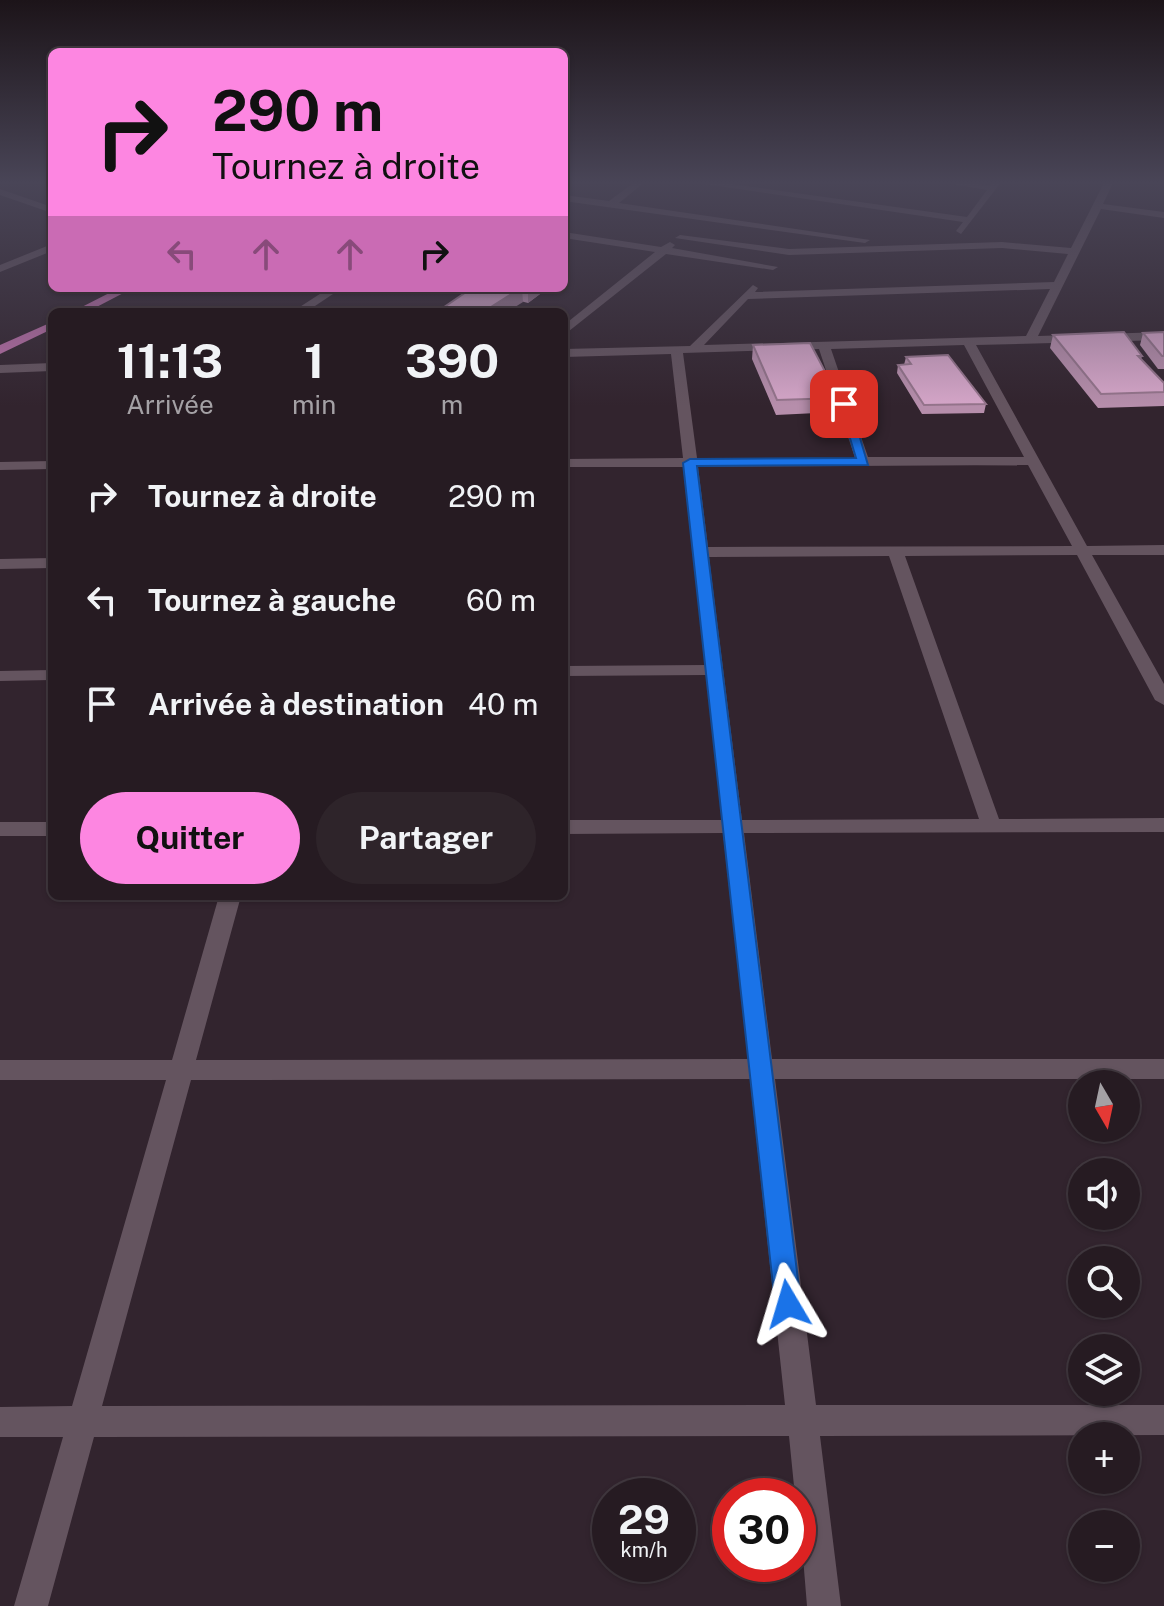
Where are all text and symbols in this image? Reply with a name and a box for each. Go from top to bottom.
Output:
text: 290 m [212,78,383,144]
icon: right [80,80,184,184]
text: Tournez à droite [212,145,480,187]
icon: left [160,232,204,276]
icon: ahead [244,232,288,276]
icon: ahead [328,232,372,276]
icon: right [412,232,456,276]
text: 11:13 [117,332,223,389]
text: 1 [304,332,324,389]
text: 390 [405,332,499,389]
pin [810,370,878,438]
icon: arrive [822,382,866,426]
text: Arrivée [126,389,214,420]
text: min [292,389,336,420]
text: m [441,389,463,420]
icon: right [80,474,124,518]
text: Tournez à droite [148,478,377,514]
text: 290 m [448,478,536,514]
icon: left [80,578,124,622]
text: Tournez à gauche [148,582,396,618]
text: 60 m [466,582,536,618]
icon: arrive [80,682,124,726]
text: Arrivée à destination [148,686,444,722]
text: 40 m [468,686,539,722]
button: Quitter [80,792,300,884]
button: Partager [316,792,536,884]
north arrow [1068,1070,1140,1142]
map controls [1068,1070,1140,1582]
button: sound [1068,1158,1140,1230]
button: search [1068,1246,1140,1318]
position arrow [746,1262,830,1346]
button: layers [1068,1334,1140,1406]
button: + [1068,1422,1140,1494]
speed limit sign: 30 [712,1478,816,1582]
text: 29 [618,1496,670,1543]
button: − [1068,1510,1140,1582]
text: km/h [620,1538,668,1562]

